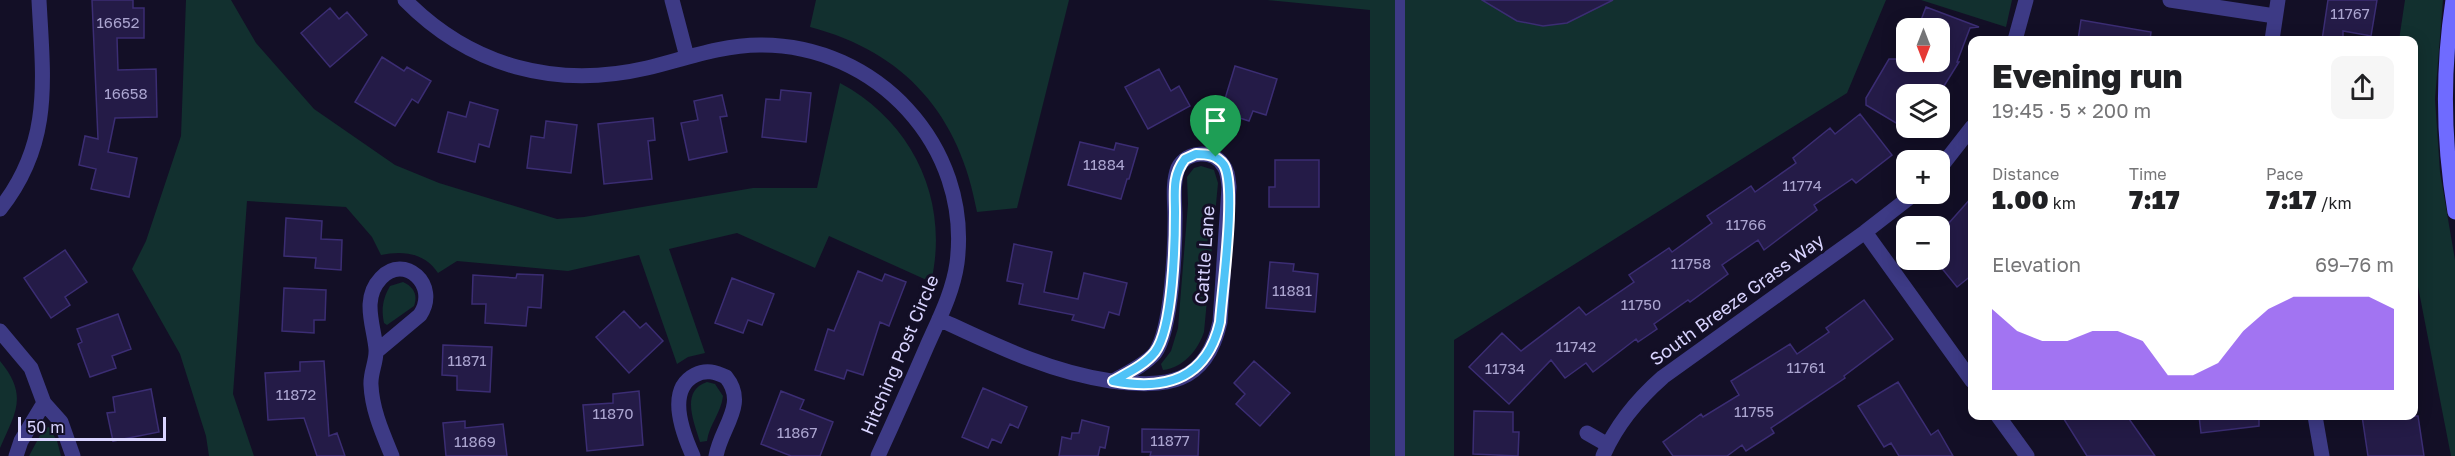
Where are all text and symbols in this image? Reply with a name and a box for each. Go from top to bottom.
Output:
house number: 11767 [2330,4,2370,22]
house number: 16652 [97,13,139,31]
north arrow [1896,18,1950,72]
map controls [1896,18,1950,270]
text: Evening run [1992,56,2183,95]
button: share [2331,56,2394,119]
house number: 16658 [104,84,148,102]
button: layers [1896,84,1950,138]
pin [1190,95,1241,157]
text: 19:45 · 5 × 200 m [1992,98,2151,122]
icon: arrive [1199,104,1232,137]
button: + [1896,150,1950,204]
house number: 11884 [1083,155,1125,173]
text: Distance [1992,164,2059,184]
text: Time [2129,164,2167,184]
text: Pace [2266,164,2303,184]
house number: 11774 [1782,176,1822,194]
text: 1.00 [1992,184,2049,215]
text: 7:17 [2129,184,2180,215]
text: 7:17 [2266,184,2317,215]
text: km [2049,193,2076,213]
text: /km [2317,193,2352,213]
street label: Cattle Lane [1190,205,1218,305]
house number: 11766 [1726,215,1766,233]
button: − [1896,216,1950,270]
street label: South Breeze Grass Way [1645,229,1828,370]
text: Elevation [1992,252,2081,276]
text: 69–76 m [2315,252,2394,276]
house number: 11758 [1671,254,1711,272]
street label: Hitching Post Circle [855,271,943,438]
house number: 11881 [1272,281,1312,299]
house number: 11750 [1621,295,1661,313]
house number: 11742 [1556,337,1596,355]
house number: 11871 [448,351,486,369]
house number: 11761 [1787,358,1825,376]
house number: 11734 [1485,359,1525,377]
house number: 11872 [276,385,316,403]
house number: 11755 [1734,402,1774,420]
house number: 11870 [593,404,633,422]
scale bar [18,414,166,442]
text: 50 m [27,417,64,437]
house number: 11867 [777,423,817,441]
house number: 11877 [1150,431,1190,449]
house number: 11869 [454,432,496,450]

